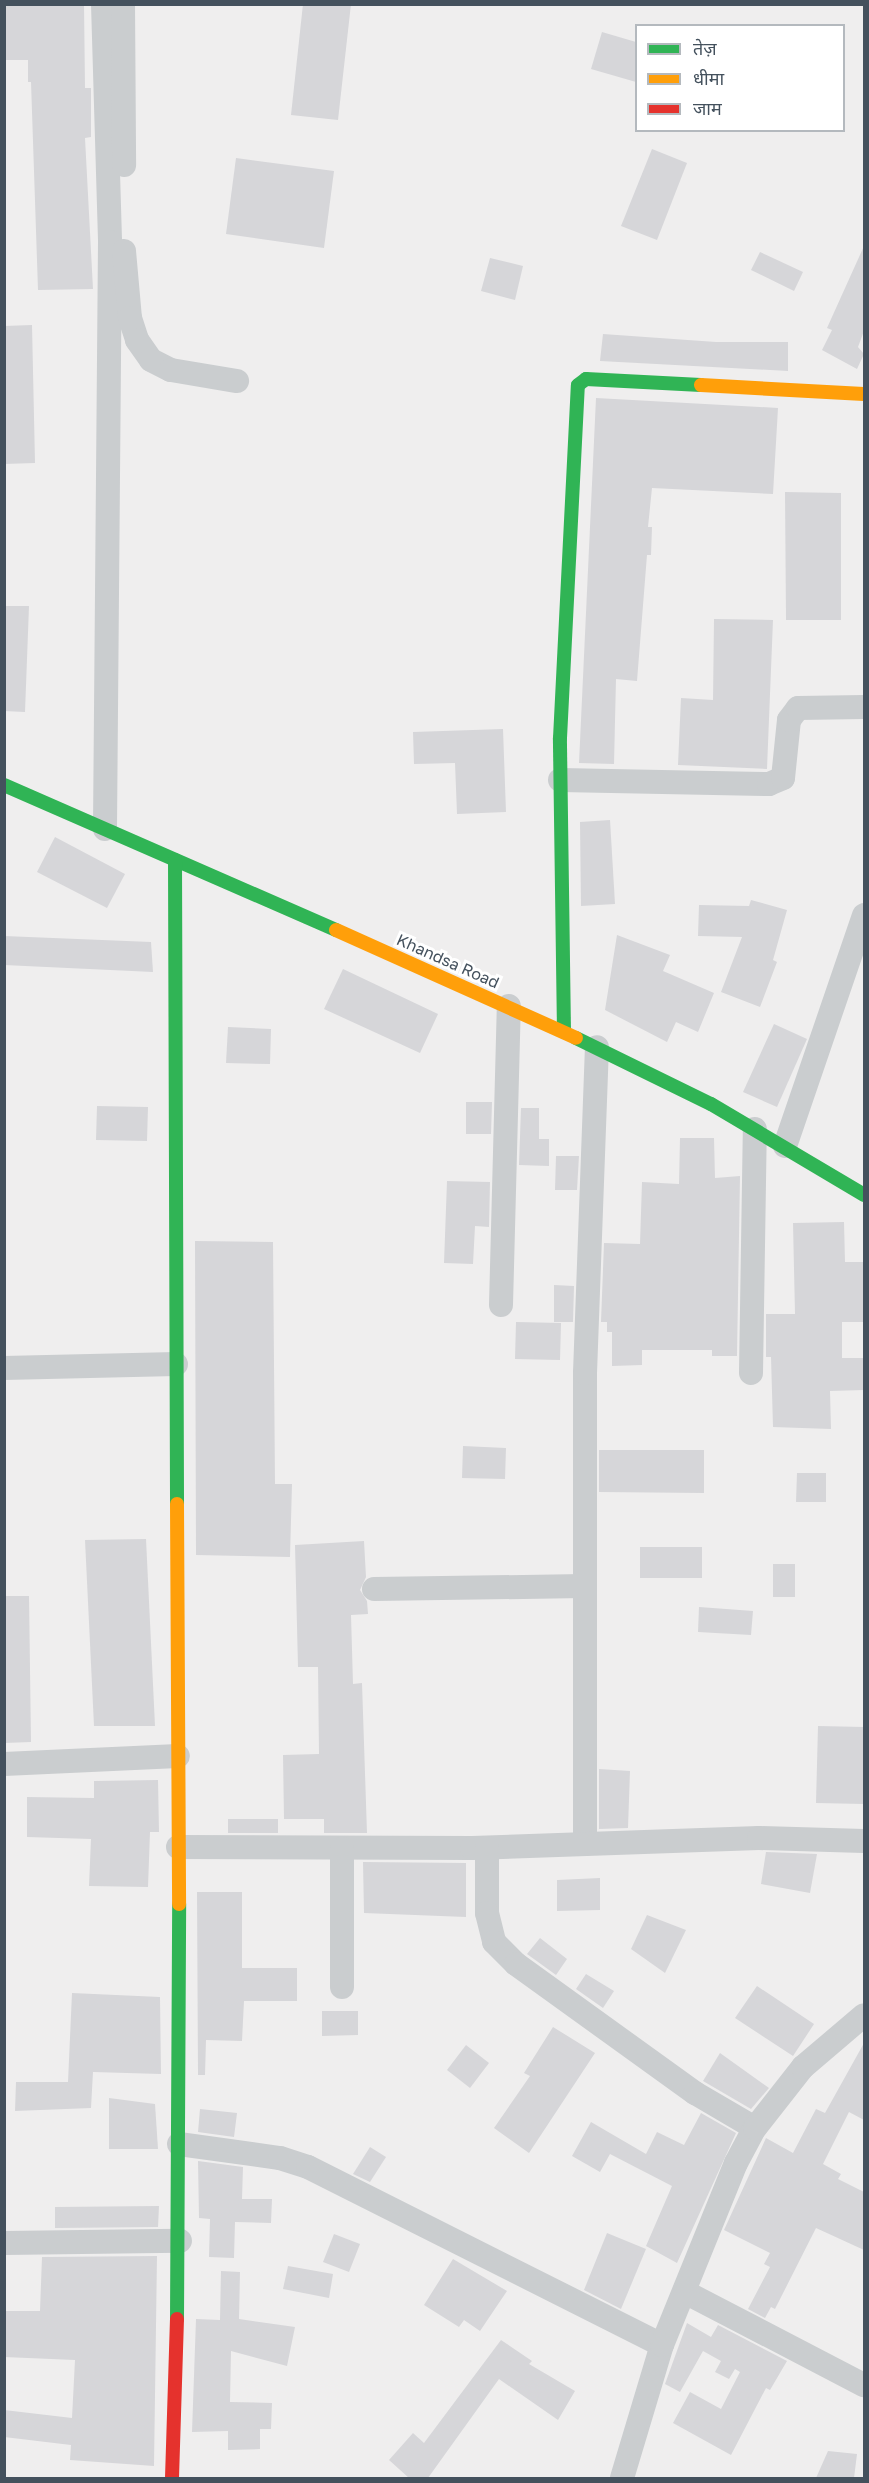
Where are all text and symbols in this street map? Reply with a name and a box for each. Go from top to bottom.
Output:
legend [635,24,845,132]
text: तेज़ [693,37,717,59]
text: धीमा [693,67,724,89]
text: जाम [693,97,722,119]
street label: Khandsa Road [394,930,502,992]

